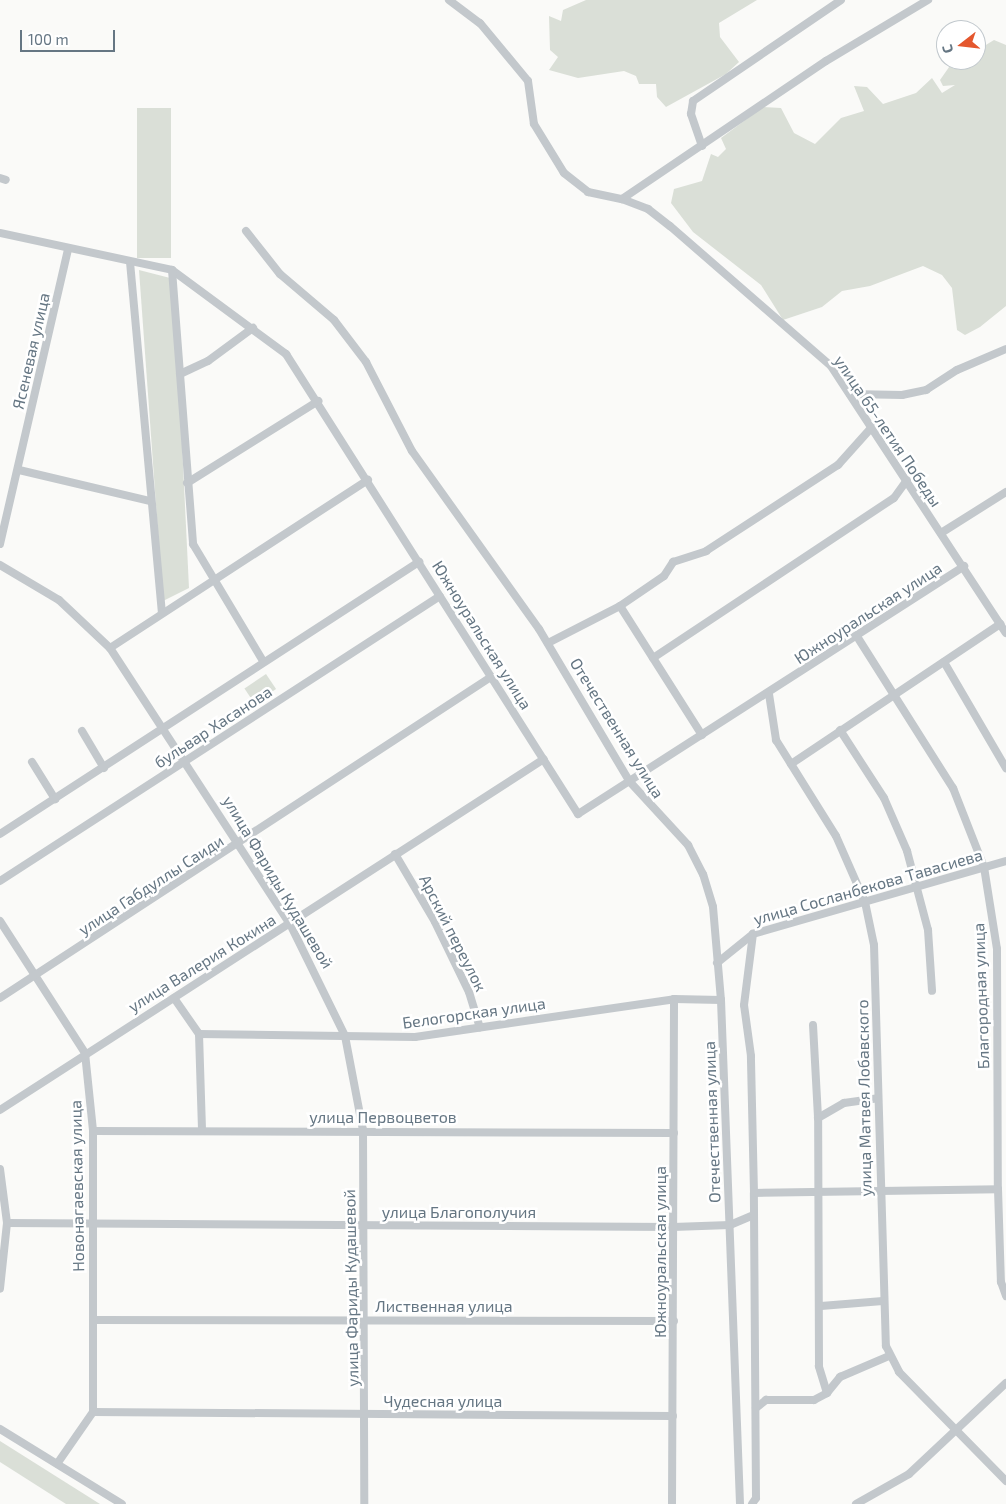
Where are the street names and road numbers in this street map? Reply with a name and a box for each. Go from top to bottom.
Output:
street label: Ясеневая улица [8,291,54,411]
street label: улица 65-летия Победы [830,352,946,510]
street label: Южноуральская улица [428,557,536,713]
street label: Южноуральская улица [791,558,945,668]
street label: Отечественная улица [566,654,668,802]
street label: бульвар Хасанова [151,682,275,772]
street label: улица Фариды Кудашевой [219,792,337,972]
street label: улица Габдуллы Саиди [75,831,227,939]
street label: улица Сосланбекова Тавасиева [751,845,985,929]
street label: Арский переулок [415,871,491,995]
street label: улица Валерия Кокина [125,910,279,1016]
street label: Благородная улица [969,922,993,1070]
street label: Белогорская улица [401,993,547,1033]
street label: улица Матвея Лобавского [853,999,875,1197]
street label: Отечественная улица [700,1041,724,1203]
street label: Новонагаевская улица [66,1100,88,1272]
street label: улица Первоцветов [309,1107,457,1127]
street label: Южноуральская улица [650,1166,670,1338]
street label: улица Фариды Кудашевой [340,1189,362,1387]
street label: улица Благополучия [382,1202,536,1222]
street label: Лиственная улица [375,1296,513,1316]
street label: Чудесная улица [384,1391,502,1411]

